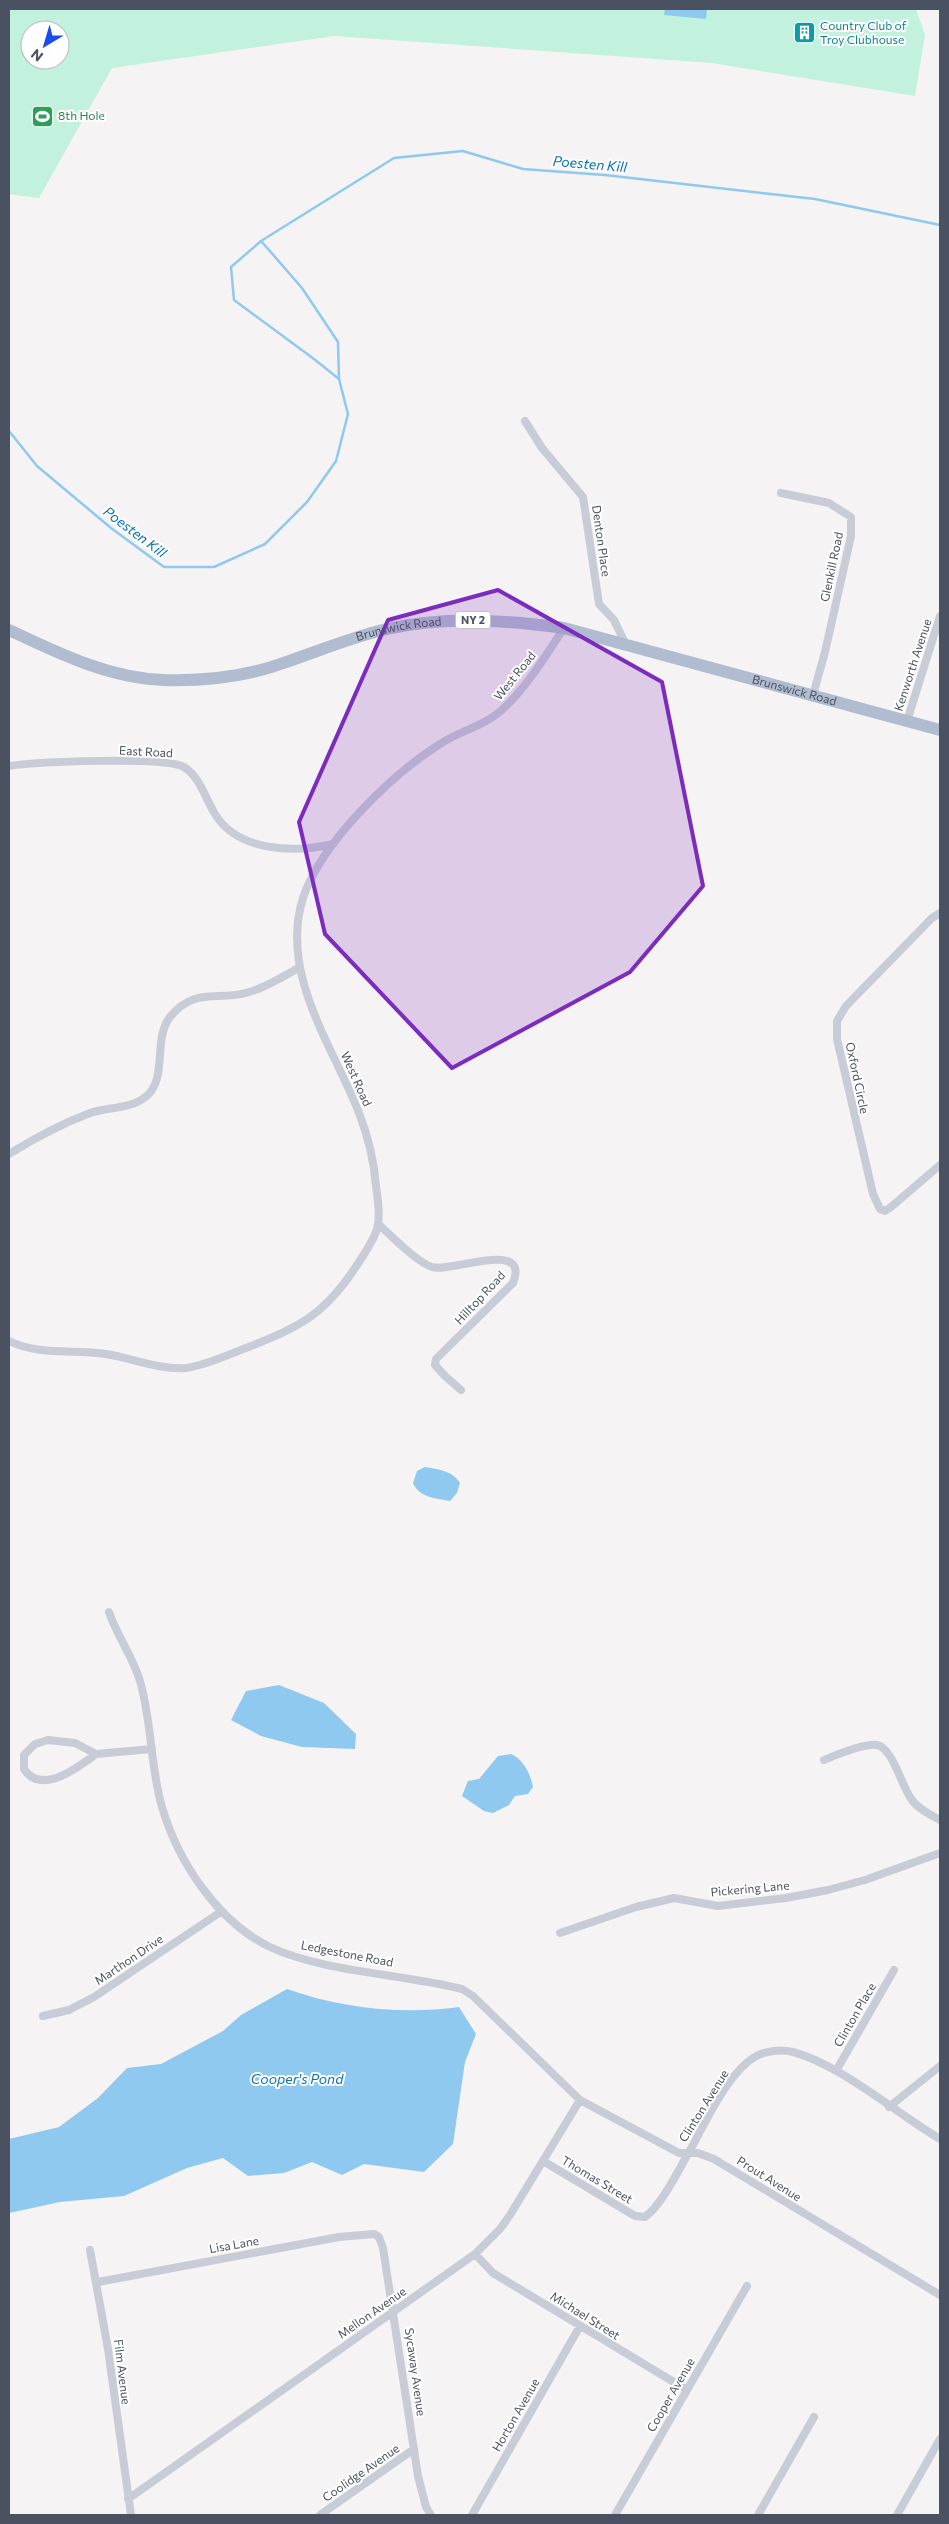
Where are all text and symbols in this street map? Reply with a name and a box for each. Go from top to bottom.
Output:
place label: Country Club of Troy Clubhouse [820,18,907,46]
north arrow [20,20,70,70]
building icon: Country Club of Troy Clubhouse [792,21,816,45]
text: N [27,46,46,66]
sports icon: 8th Hole [30,104,54,128]
place label: 8th Hole [58,108,105,122]
water label: Poesten Kill [552,152,628,175]
water label: Poesten Kill [100,502,170,561]
street label: Denton Place [590,504,614,578]
street label: Glenkill Road [817,531,845,603]
road number: NY 2 [456,612,490,628]
street label: Brunswick Road [354,613,442,643]
street label: Kenworth Avenue [891,617,934,713]
street label: West Road [490,648,538,702]
street label: Brunswick Road [751,671,838,708]
street label: East Road [119,743,173,759]
street label: Oxford Circle [844,1041,872,1115]
street label: West Road [339,1049,375,1108]
street label: Hilltop Road [451,1268,507,1327]
street label: Pickering Lane [710,1878,790,1898]
street label: Marthon Drive [92,1931,165,1987]
street label: Ledgestone Road [300,1937,395,1969]
street label: Clinton Place [830,1980,878,2049]
street label: Clinton Avenue [675,2067,731,2144]
water label: Cooper's Pond [251,2070,344,2087]
street label: Thomas Street [560,2152,636,2206]
street label: Prout Avenue [735,2153,804,2203]
street label: Lisa Lane [208,2233,260,2255]
street label: Mellon Avenue [335,2283,408,2341]
street label: Michael Street [548,2288,623,2342]
street label: Sycaway Avenue [403,2327,429,2417]
street label: Film Avenue [112,2338,134,2405]
street label: Cooper Avenue [643,2355,697,2434]
street label: Horton Avenue [489,2375,542,2454]
street label: Coolidge Avenue [319,2440,402,2504]

